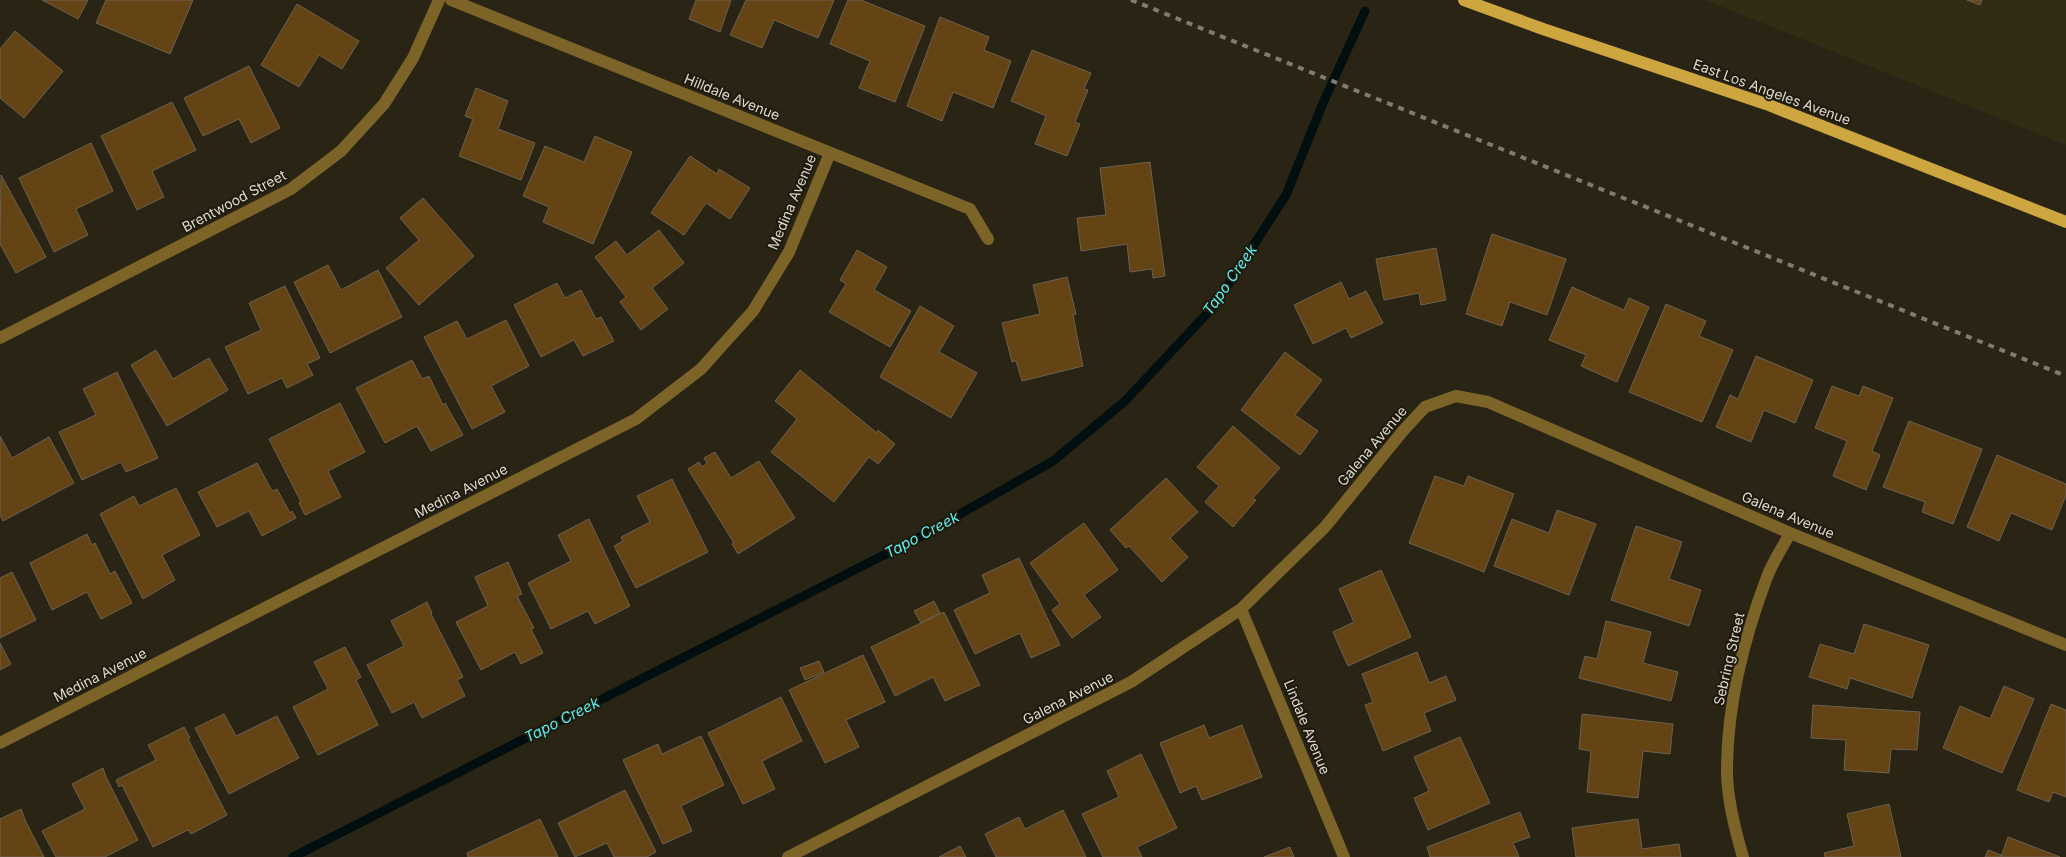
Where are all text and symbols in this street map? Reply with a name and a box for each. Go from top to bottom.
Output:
street label: East Los Angeles Avenue [1691,55,1853,128]
street label: Hilldale Avenue [682,70,783,123]
street label: Medina Avenue [764,152,819,252]
street label: Brentwood Street [179,166,289,235]
water label: Tapo Creek [1198,240,1261,319]
street label: Galena Avenue [1333,402,1410,489]
street label: Medina Avenue [411,460,510,521]
street label: Galena Avenue [1739,487,1837,542]
water label: Tapo Creek [881,507,963,562]
street label: Sebring Street [1710,610,1748,707]
street label: Medina Avenue [50,644,149,705]
street label: Galena Avenue [1020,667,1116,728]
street label: Lindale Avenue [1281,677,1334,777]
water label: Tapo Creek [521,692,603,747]

